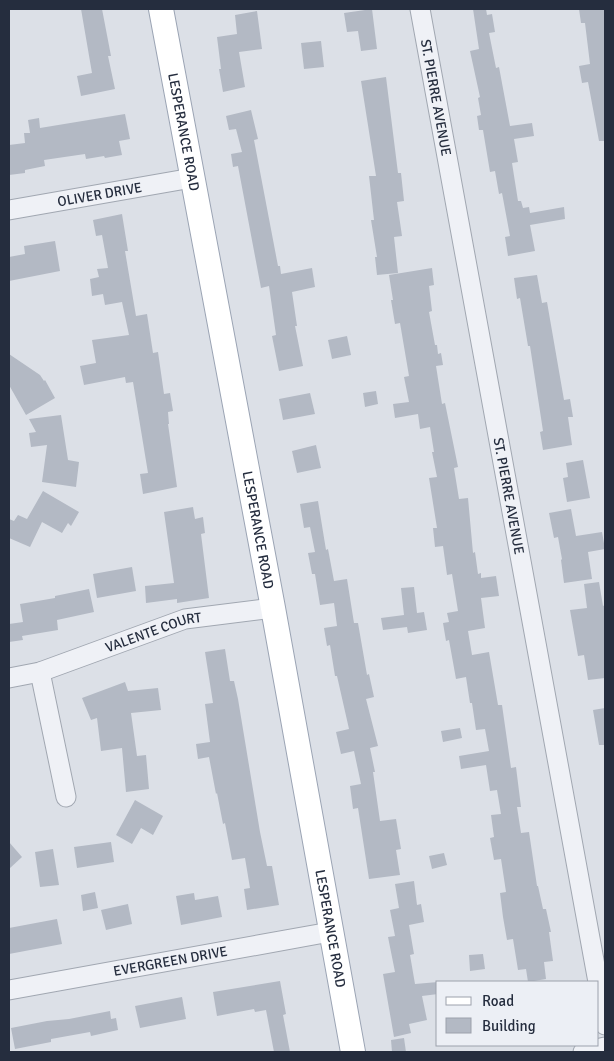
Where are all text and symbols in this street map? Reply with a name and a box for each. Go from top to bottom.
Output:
street label: ST. PIERRE AVENUE [417,38,455,157]
street label: LESPERANCE ROAD [165,71,203,192]
street label: OLIVER DRIVE [56,178,143,210]
street label: ST. PIERRE AVENUE [490,436,528,556]
street label: LESPERANCE ROAD [239,470,278,590]
street label: VALENTE COURT [103,609,202,656]
street label: LESPERANCE ROAD [312,868,350,989]
street label: EVERGREEN DRIVE [112,942,229,979]
legend [436,981,599,1046]
text: Road [482,992,514,1010]
text: Building [482,1017,536,1035]

